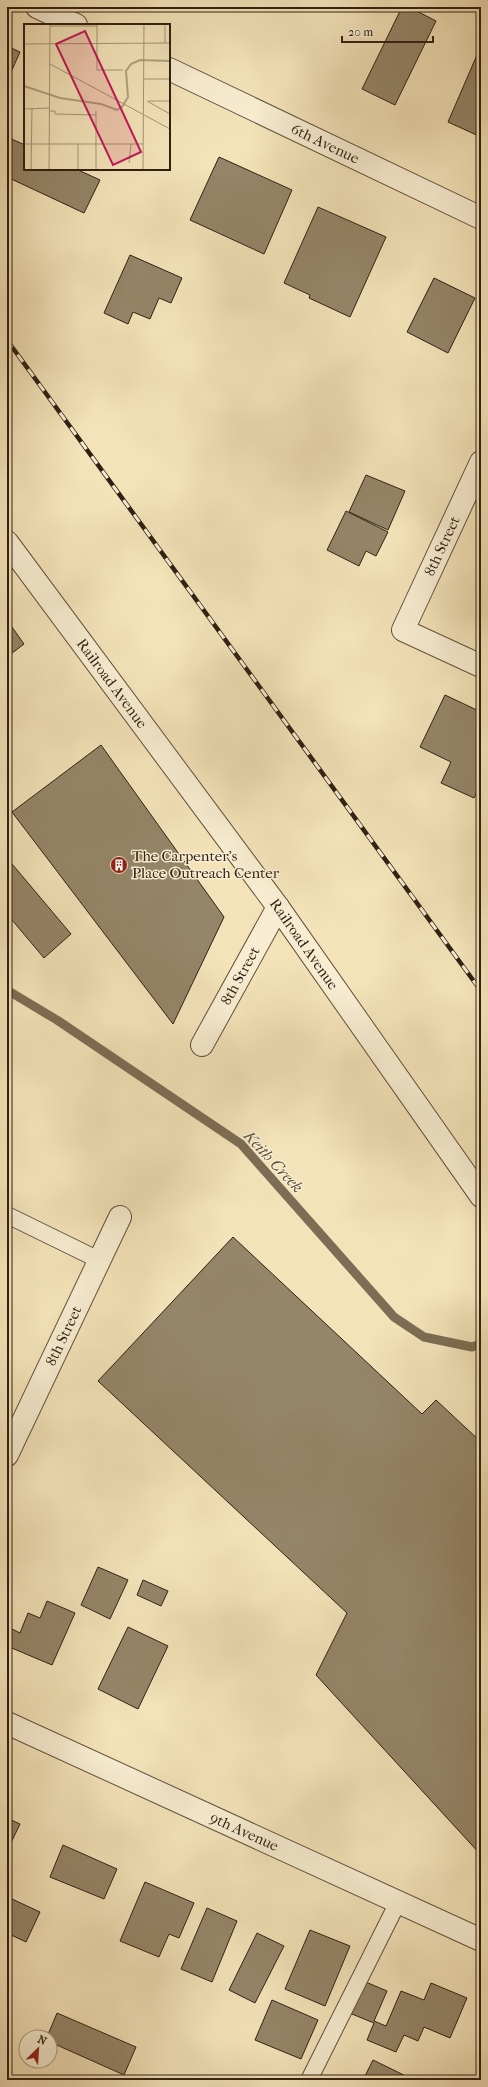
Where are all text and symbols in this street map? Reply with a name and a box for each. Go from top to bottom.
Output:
scale bar [342,18,433,44]
inset map [24,24,170,170]
text: 20 m [348,25,373,39]
street label: 6th Avenue [288,120,363,168]
street label: 8th Street [420,513,464,579]
street label: Railroad Avenue [73,635,151,732]
place label: The Carpenter's Place Outreach Center [132,847,280,882]
building icon: The Carpenter's Place Outreach Center [109,855,129,875]
street label: Railroad Avenue [266,895,343,994]
street label: 8th Street [217,943,264,1008]
water label: Keith Creek [239,1126,307,1196]
street label: 8th Street [42,1302,86,1369]
street label: 9th Avenue [207,1808,282,1855]
north arrow [18,2029,58,2069]
text: N [35,2033,49,2048]

